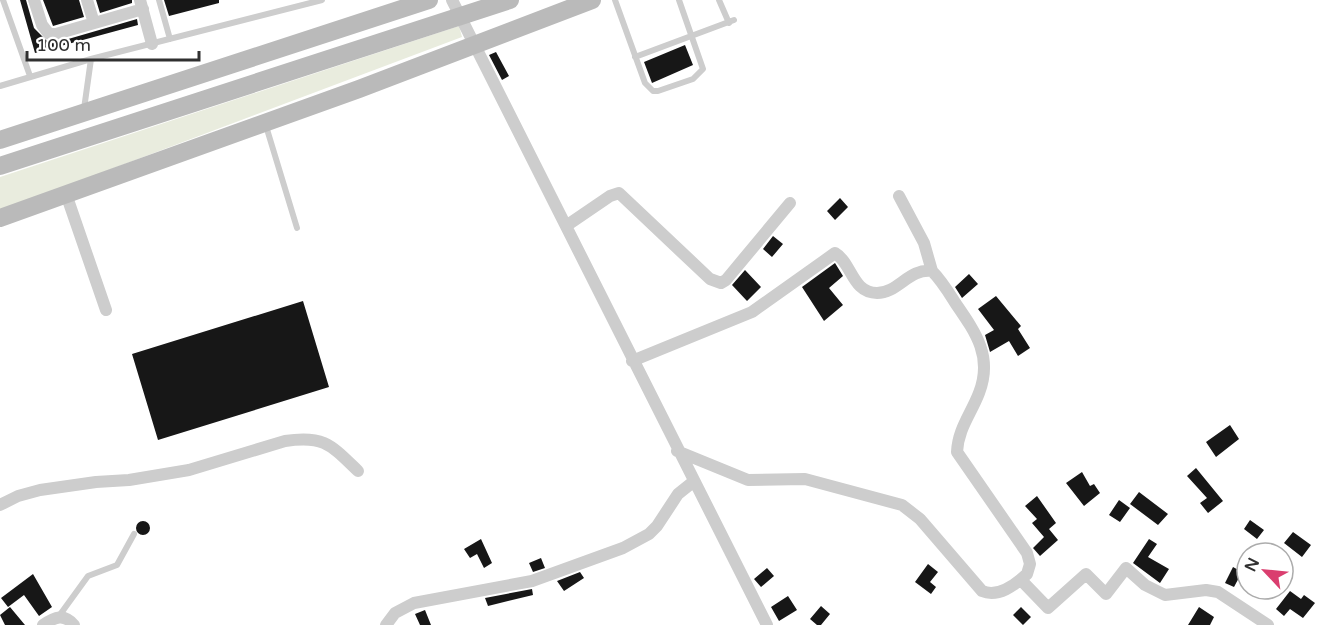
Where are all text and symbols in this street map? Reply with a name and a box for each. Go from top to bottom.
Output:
scale bar [27,24,200,62]
text: 100 m [36,34,91,56]
north arrow [1235,541,1295,601]
text: N [1241,555,1264,575]

